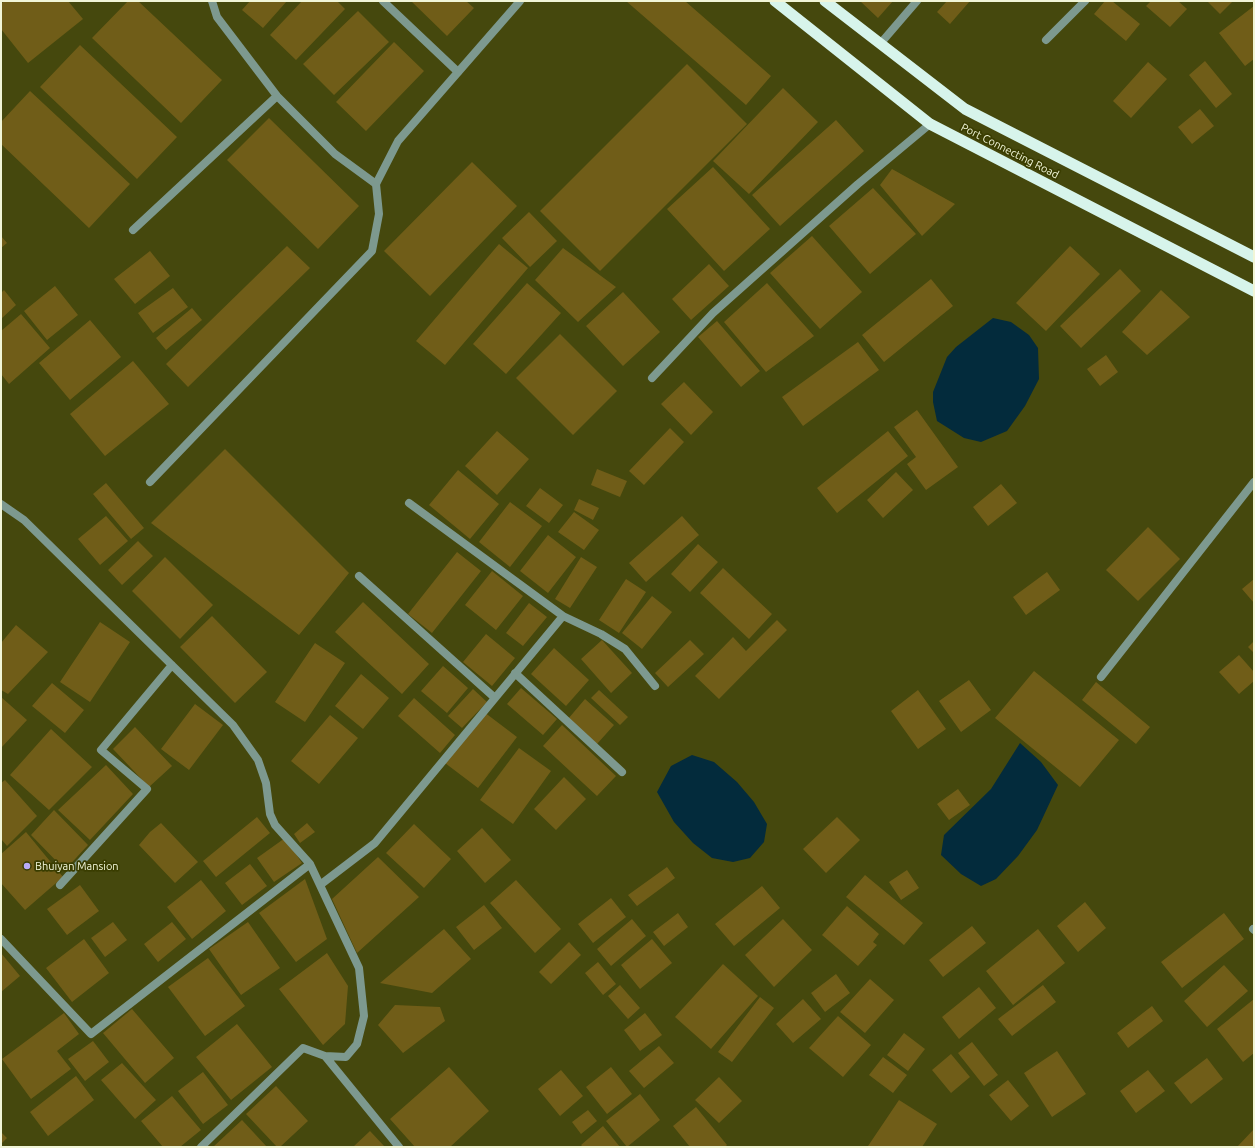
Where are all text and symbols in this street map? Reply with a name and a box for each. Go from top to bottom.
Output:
street label: Port Connecting Road [959,121,1061,181]
place label: Bhuiyan Mansion [35,859,119,873]
marker: Bhuiyan Mansion [22,861,32,871]

